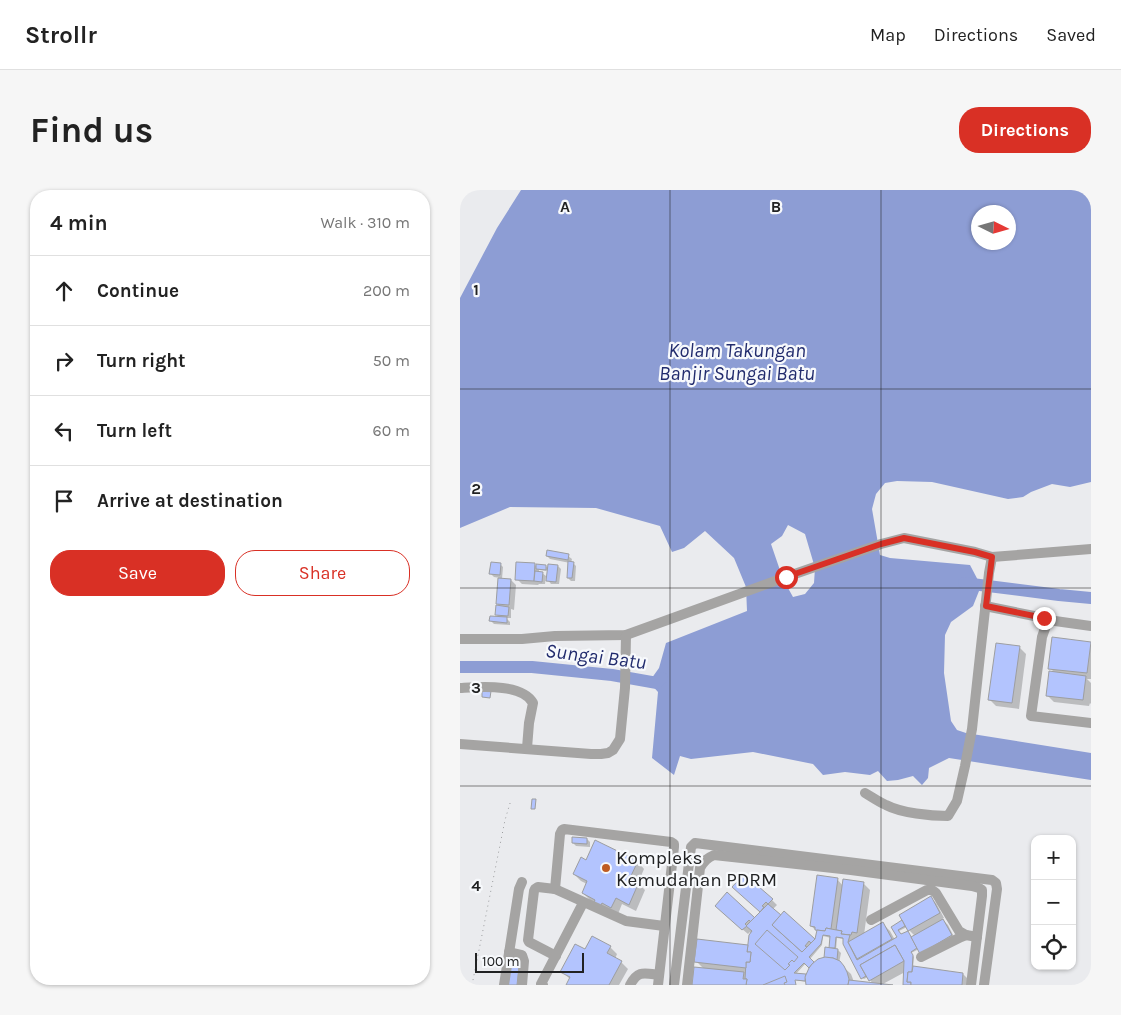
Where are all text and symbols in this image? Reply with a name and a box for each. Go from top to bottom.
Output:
text: Strollr [25,21,97,49]
text: Map [870,24,906,46]
text: Directions [934,24,1018,46]
text: Saved [1046,24,1096,46]
button: Directions [959,107,1091,153]
text: Find us [30,110,153,151]
text: A [560,197,570,216]
text: B [771,197,781,216]
north arrow [971,205,1016,250]
text: 4 min [50,211,108,235]
text: Walk · 310 m [320,213,410,232]
icon: ahead [50,277,78,305]
text: Continue [97,280,179,302]
text: 1 [473,280,479,299]
text: 200 m [363,281,410,300]
water label: Kolam Takungan Banjir Sungai Batu [659,339,815,385]
icon: right [50,347,78,375]
text: Turn right [97,350,186,372]
text: 50 m [373,351,410,370]
icon: left [50,417,78,445]
text: Turn left [97,420,172,442]
text: 60 m [373,421,410,440]
text: 2 [471,479,481,498]
icon: arrive [50,487,78,515]
text: Arrive at destination [97,490,283,512]
button: Save [50,550,225,596]
button: Share [235,550,410,596]
route start [775,566,798,589]
route end [1033,607,1056,630]
water label: Sungai Batu [544,639,648,674]
text: 3 [471,678,481,697]
map controls [1031,835,1076,970]
button: + [1031,835,1076,880]
place label: Kompleks Kemudahan PDRM [616,847,777,891]
marker: Kompleks Kemudahan PDRM [600,862,612,874]
text: 4 [471,876,481,895]
button: − [1031,880,1076,925]
button: locate [1031,925,1076,970]
scale bar [475,950,584,973]
text: 100 m [482,953,520,970]

